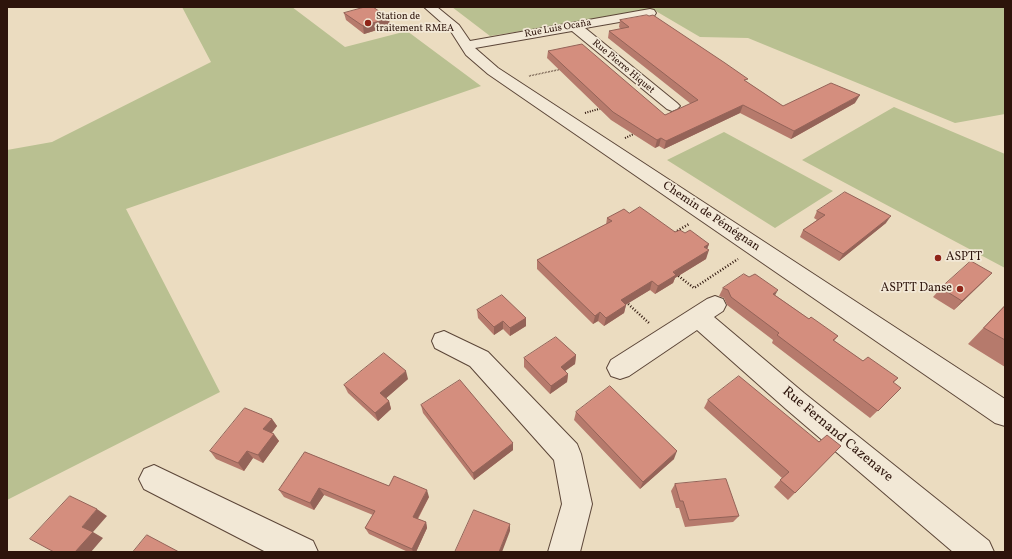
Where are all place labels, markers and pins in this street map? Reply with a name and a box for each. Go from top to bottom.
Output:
place label: Station de traitement RMEA [376,11,454,34]
marker: Station de traitement RMEA [363,18,373,28]
place label: ASPTT [946,251,982,265]
marker: ASPTT [933,253,943,263]
place label: ASPTT Danse [881,282,952,296]
marker: ASPTT Danse [955,284,965,294]

